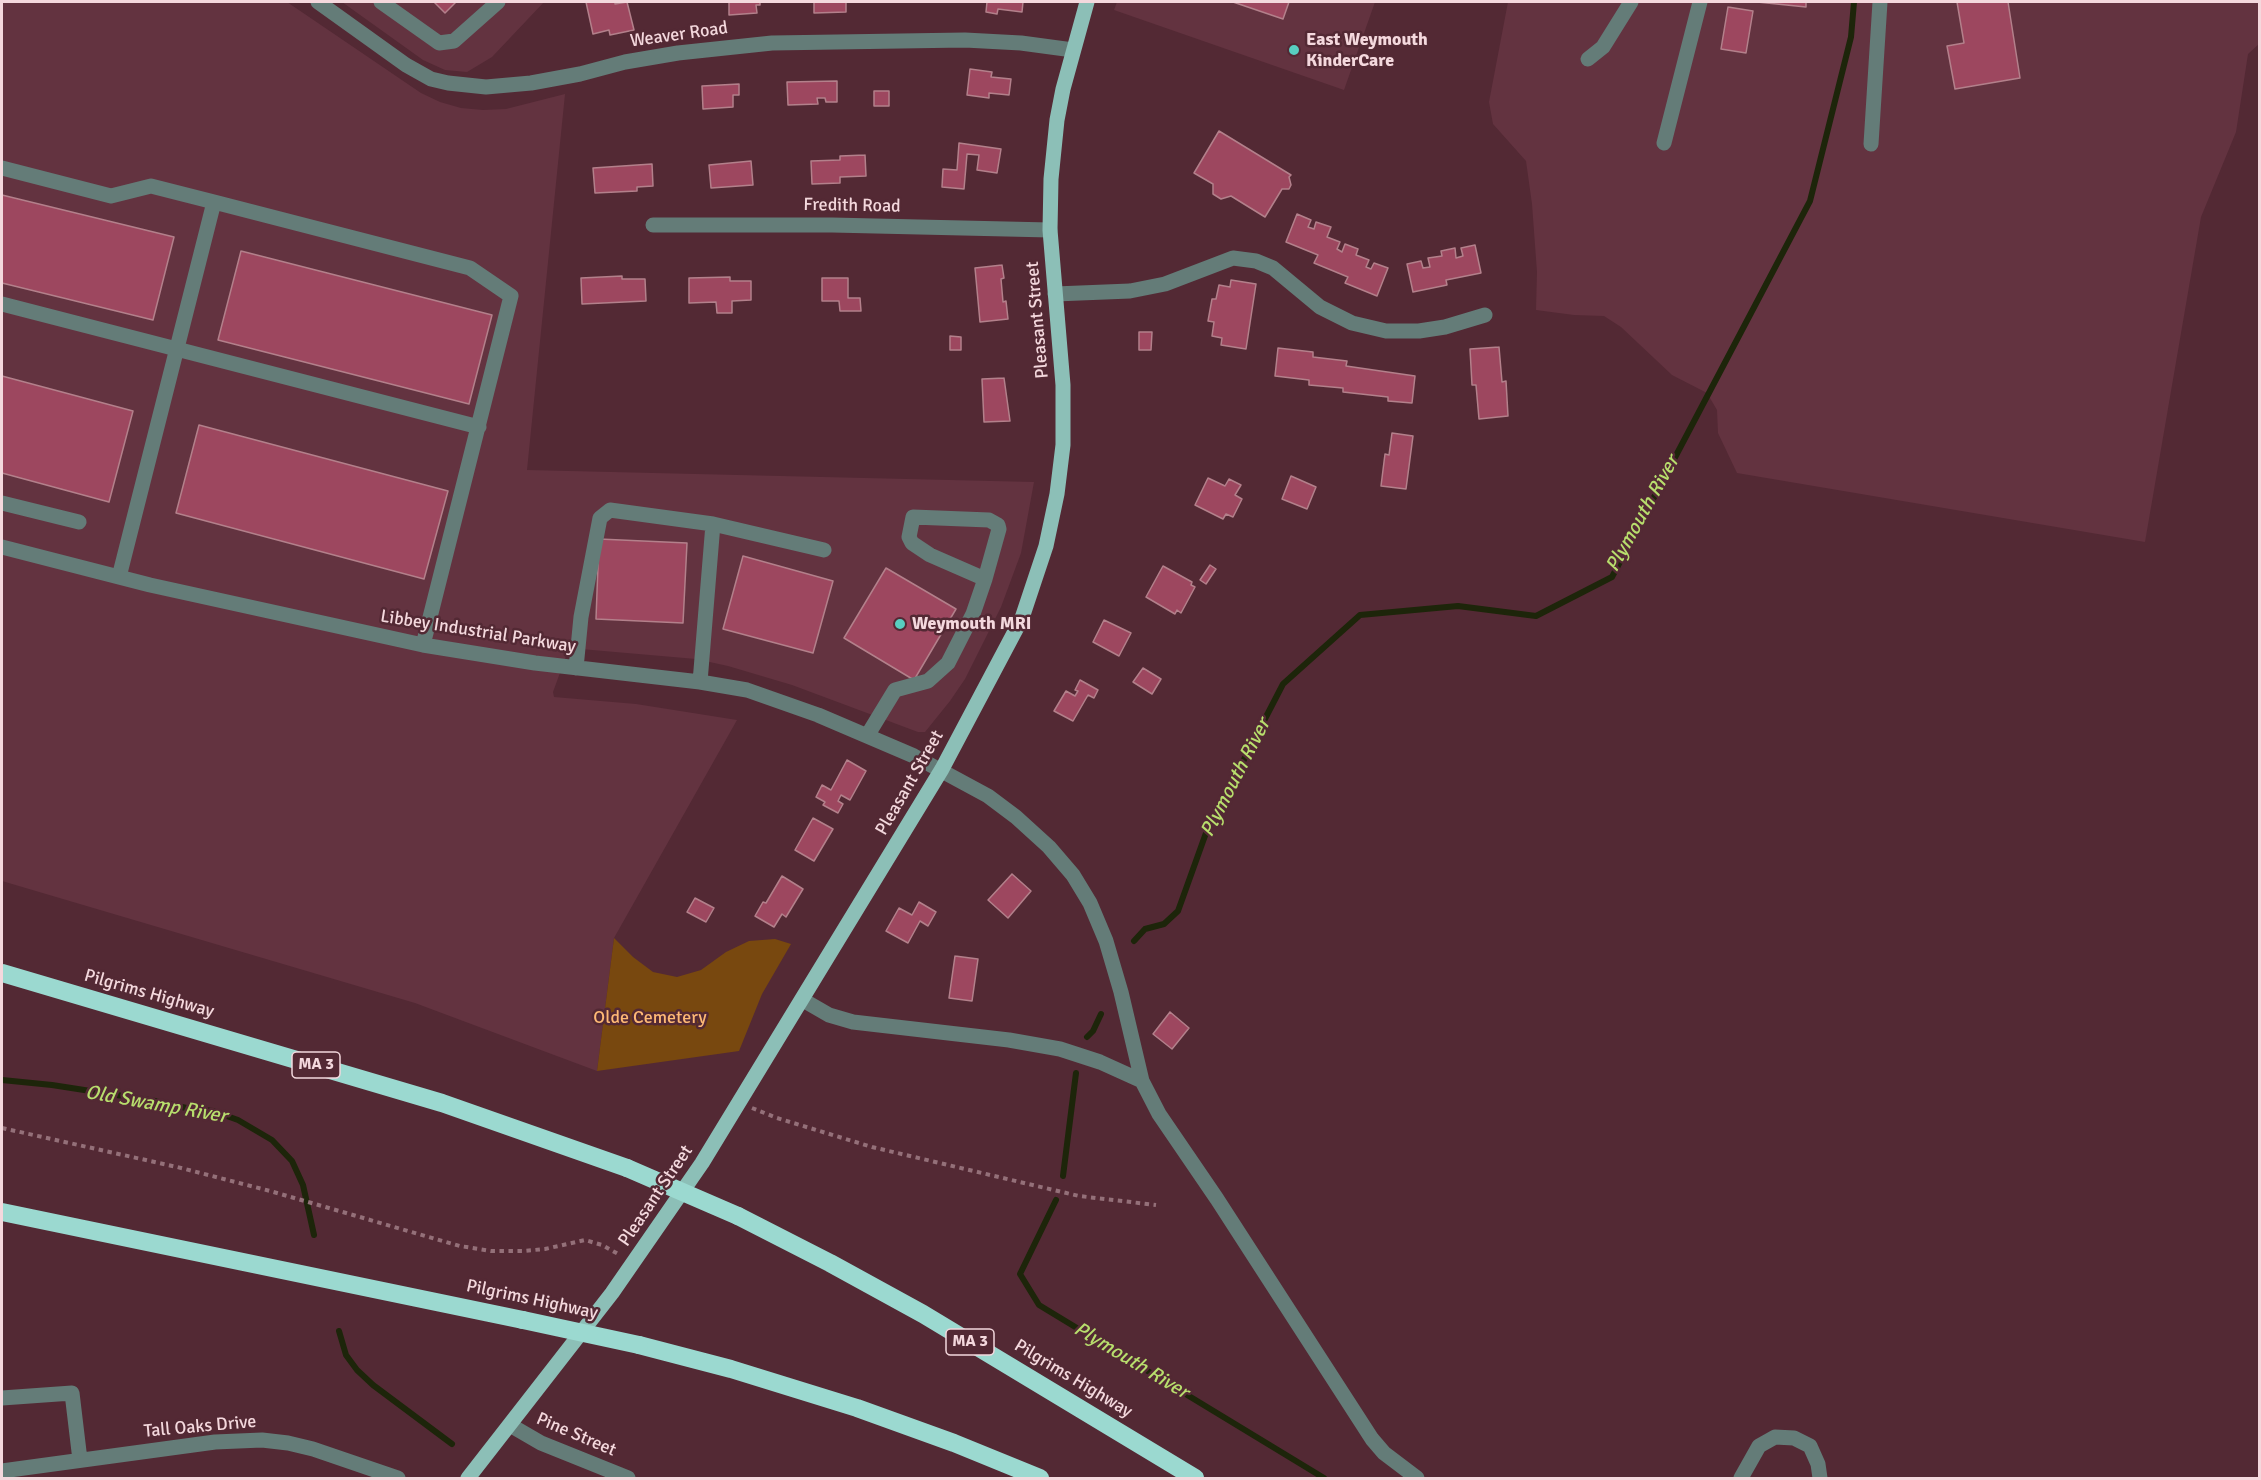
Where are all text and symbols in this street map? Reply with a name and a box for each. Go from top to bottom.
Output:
street label: Weaver Road [629,17,729,53]
place label: East Weymouth KinderCare [1306,29,1428,72]
marker: East Weymouth KinderCare [1287,43,1301,57]
street label: Fredith Road [803,194,901,218]
street label: Pleasant Street [1022,261,1054,379]
water label: Plymouth River [1601,452,1685,576]
street label: Libbey Industrial Parkway [379,606,577,658]
place label: Weymouth MRI [912,613,1031,635]
marker: Weymouth MRI [893,617,907,631]
water label: Plymouth River [1196,715,1276,841]
street label: Pleasant Street [871,727,949,839]
street label: Pilgrims Highway [82,965,216,1023]
park label: Olde Cemetery [593,1007,707,1029]
road number: MA 3 [292,1052,340,1078]
water label: Old Swamp River [83,1081,229,1129]
street label: Pleasant Street [614,1141,698,1251]
street label: Pilgrims Highway [464,1276,600,1324]
water label: Plymouth River [1069,1317,1193,1405]
road number: MA 3 [946,1329,994,1355]
street label: Pilgrims Highway [1010,1335,1136,1423]
street label: Pine Street [533,1408,619,1462]
street label: Tall Oaks Drive [143,1411,257,1443]

